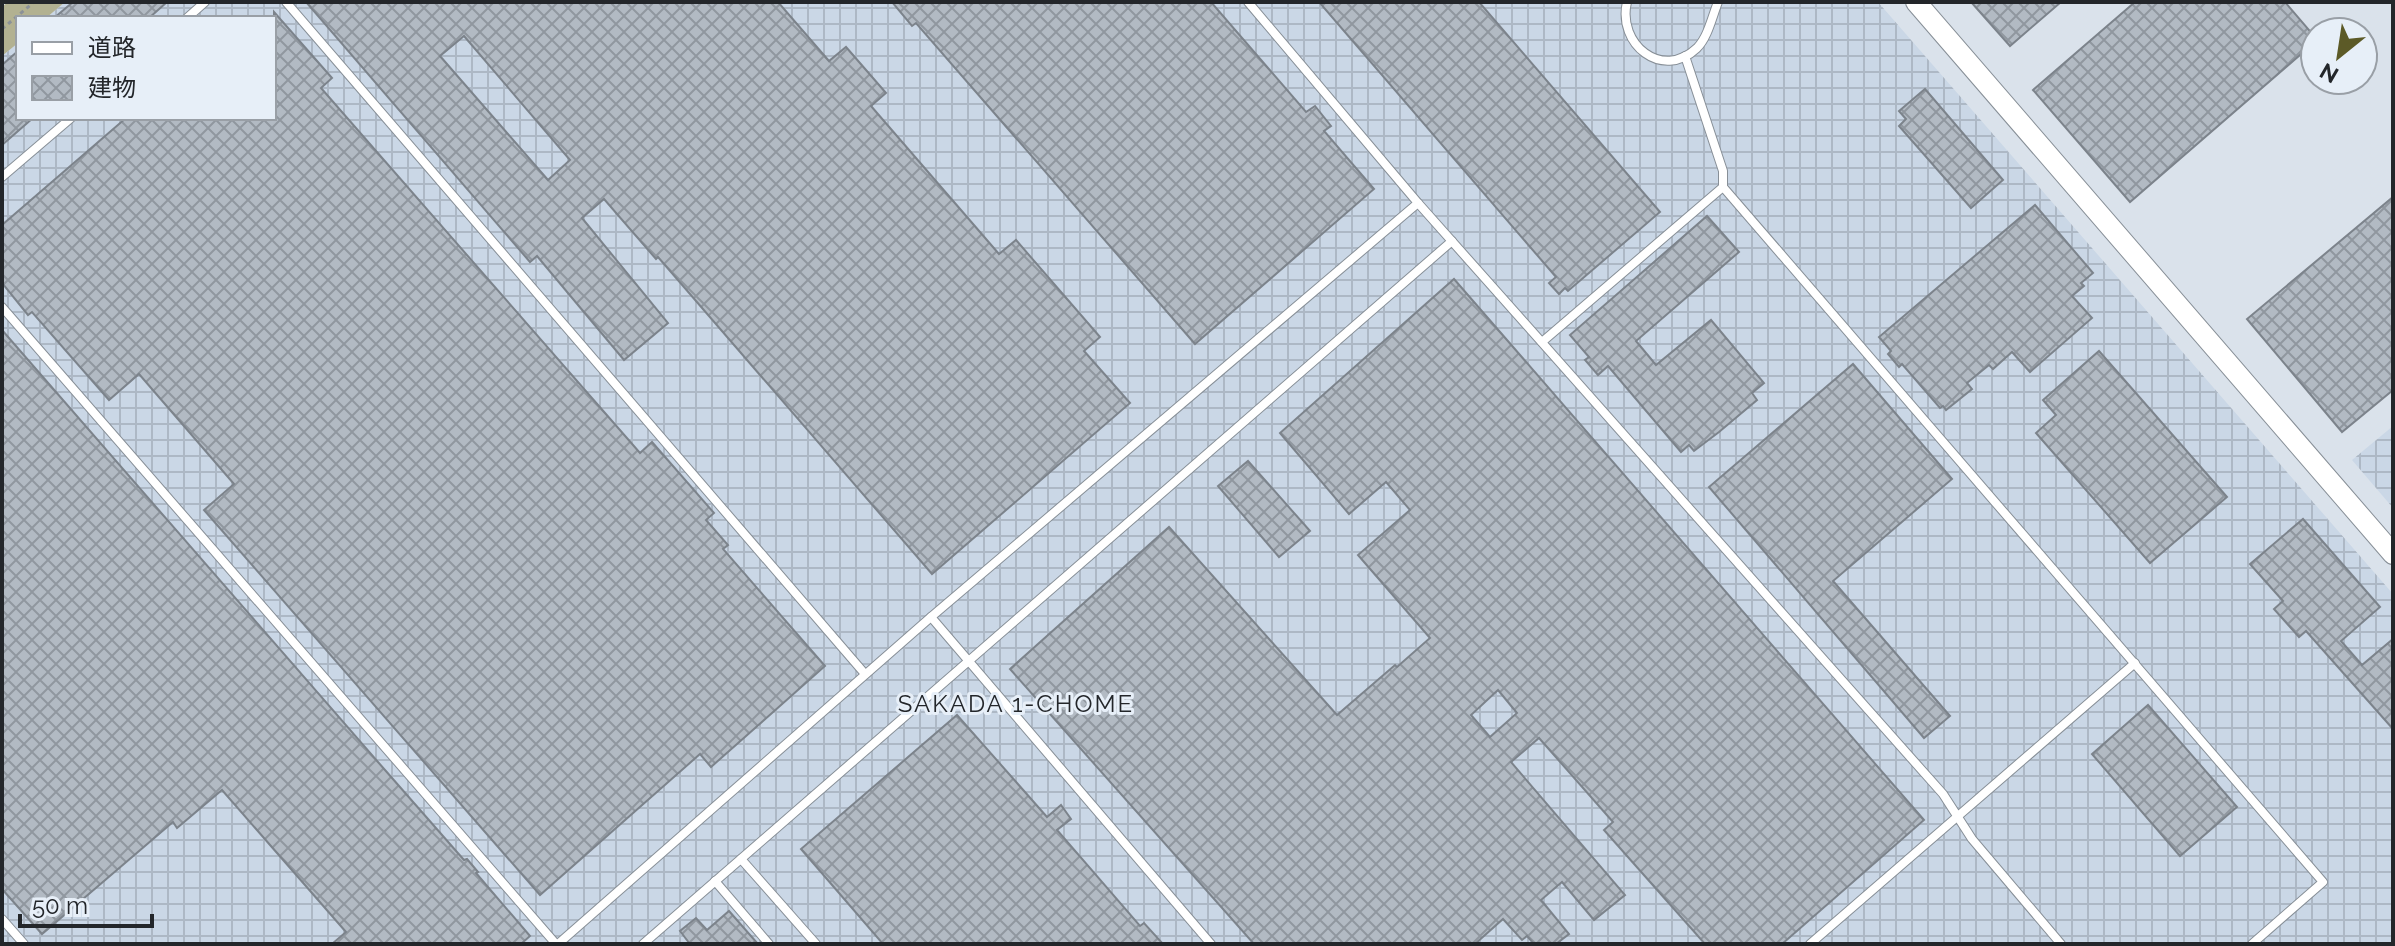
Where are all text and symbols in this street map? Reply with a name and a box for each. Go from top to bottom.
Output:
legend [16,16,276,120]
north arrow [2299,16,2379,96]
text: 道路 [88,33,136,62]
text: N [2315,58,2343,89]
text: 建物 [88,73,136,102]
district label: SAKADA 1-CHOME [898,689,1134,718]
scale bar [20,878,152,928]
text: 50 m [32,891,88,920]

